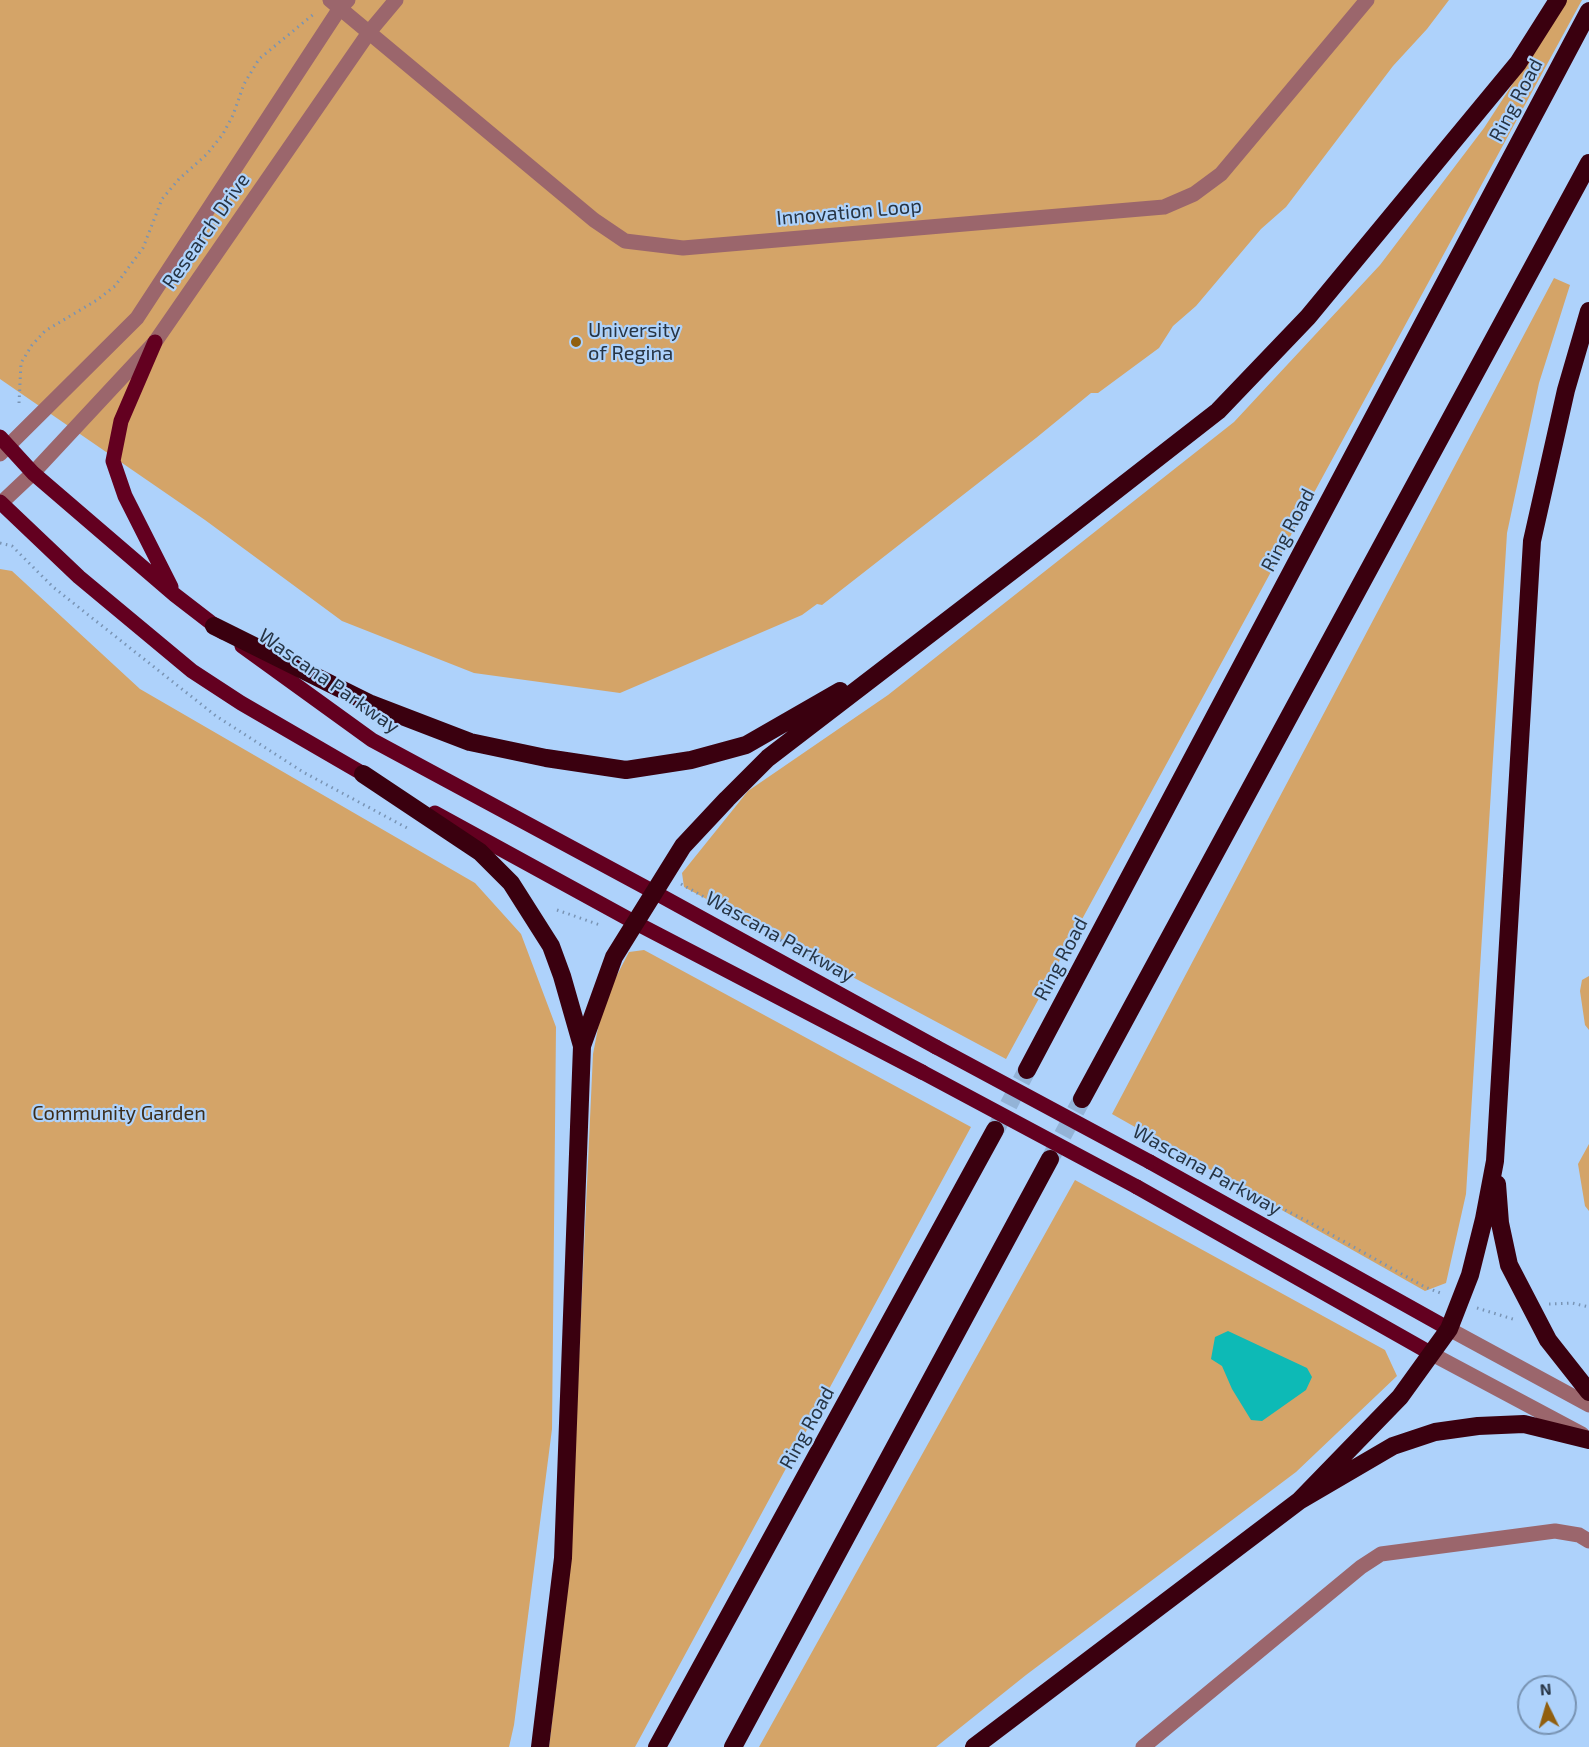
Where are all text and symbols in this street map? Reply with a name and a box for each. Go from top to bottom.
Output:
street label: Ring Road [1484,54,1548,146]
street label: Research Drive [157,168,255,294]
street label: Innovation Loop [775,194,923,230]
place label: University of Regina [588,318,680,365]
marker: University of Regina [569,335,583,349]
street label: Ring Road [1256,484,1320,576]
street label: Wascana Parkway [254,623,404,739]
street label: Wascana Parkway [701,886,859,988]
street label: Ring Road [1029,913,1093,1005]
park label: Community Garden [32,1101,206,1125]
street label: Wascana Parkway [1128,1119,1286,1221]
street label: Ring Road [775,1383,839,1473]
north arrow [1517,1675,1577,1735]
text: N [1539,1679,1552,1699]

